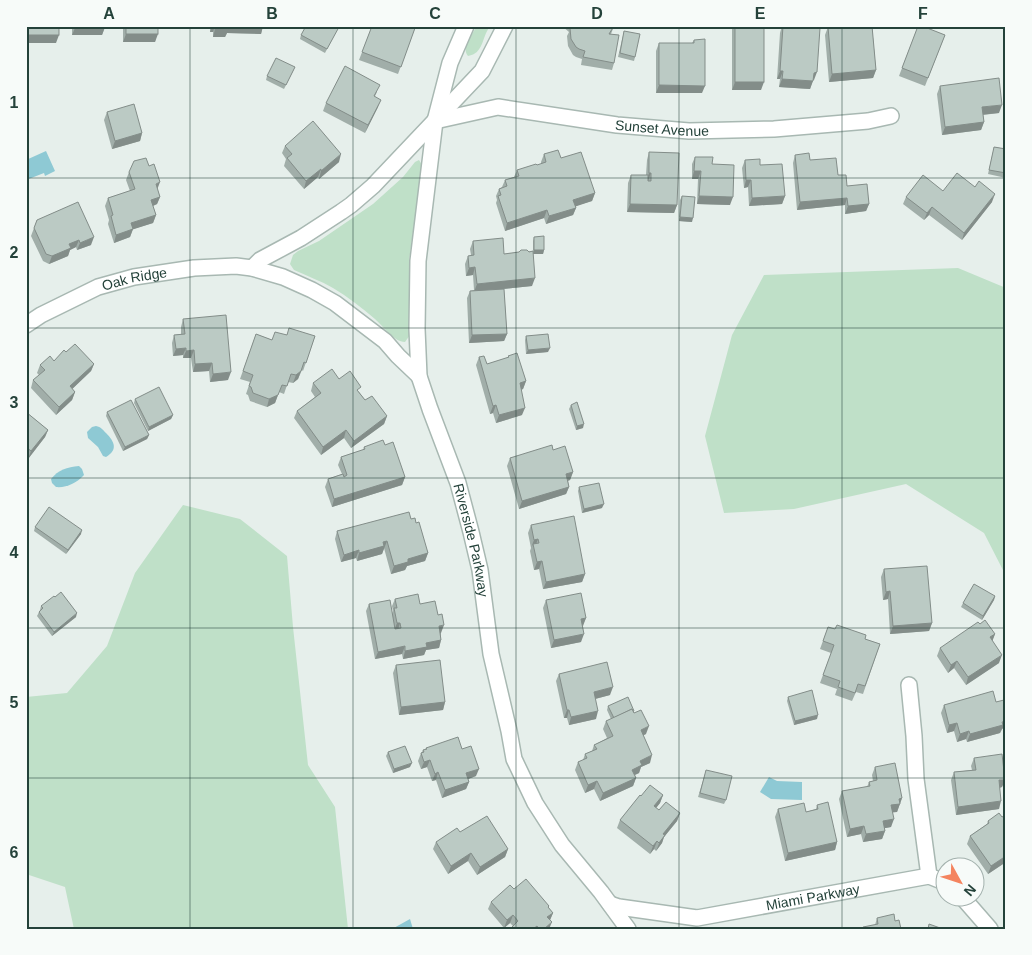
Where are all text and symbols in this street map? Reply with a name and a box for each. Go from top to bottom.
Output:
text: A [103,5,115,22]
text: B [266,5,278,22]
text: C [429,5,441,22]
text: D [591,5,603,22]
text: E [755,5,766,22]
text: F [918,5,928,22]
text: 1 [10,94,19,111]
street label: Sunset Avenue [614,117,709,139]
text: 2 [10,244,19,261]
street label: Oak Ridge [100,264,168,294]
text: 3 [10,394,19,411]
street label: Riverside Parkway [450,482,491,598]
text: 4 [10,544,19,561]
text: 5 [10,694,19,711]
text: 6 [10,844,19,861]
north arrow [934,858,984,908]
street label: Miami Parkway [765,881,861,913]
text: N [961,881,979,899]

